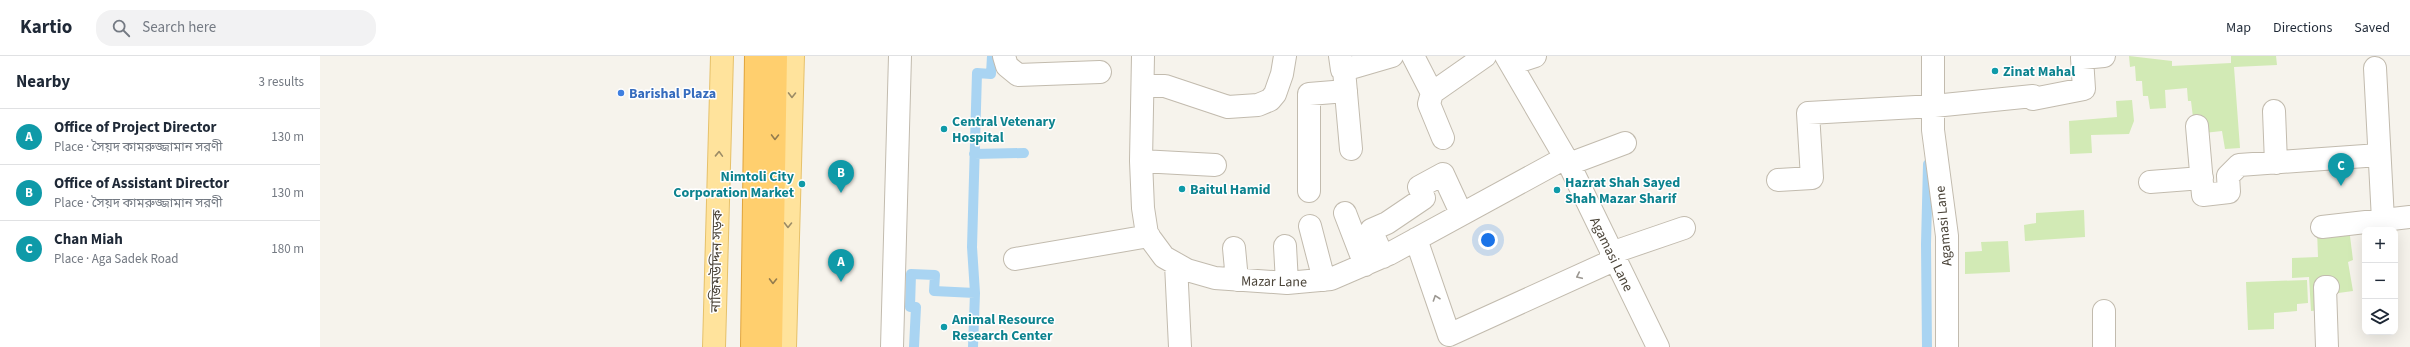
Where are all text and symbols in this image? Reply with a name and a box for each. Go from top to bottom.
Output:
search box [96,10,376,46]
text: Kartio [20,14,72,41]
icon: search [110,17,132,39]
text: Search here [142,17,216,38]
text: Map [2226,18,2251,38]
text: Directions [2273,18,2332,38]
text: Saved [2354,18,2390,38]
place label: Zinat Mahal [2003,62,2075,82]
marker: Zinat Mahal [1990,66,2000,76]
text: Nearby [16,70,70,94]
text: 3 results [259,73,304,91]
place label: Barishal Plaza [629,84,716,104]
marker: Barishal Plaza [616,88,626,98]
one-way arrow [788,92,796,98]
place label: Central Vetenary Hospital [952,112,1056,148]
text: Office of Project Director [54,117,217,138]
marker: Central Vetenary Hospital [939,124,949,134]
text: A [25,128,33,146]
text: 130 m [271,128,304,146]
one-way arrow [771,134,779,140]
text: Place · সৈয়দ কামরুজ্জামান সরণী [54,138,223,156]
one-way arrow [715,151,723,157]
pin: C [2328,153,2354,186]
pin: B [828,160,854,193]
place label: Nimtoli City Corporation Market [673,167,795,203]
text: Office of Assistant Director [54,173,229,194]
place label: Hazrat Shah Sayed Shah Mazar Sharif [1565,173,1680,209]
marker: Nimtoli City Corporation Market [797,179,807,189]
place label: Baitul Hamid [1190,180,1271,200]
text: B [25,184,33,202]
text: 130 m [271,184,304,202]
marker: Baitul Hamid [1177,184,1187,194]
marker: Hazrat Shah Sayed Shah Mazar Sharif [1552,185,1562,195]
street label: Agamasi Lane [1931,185,1957,267]
text: Place · সৈয়দ কামরুজ্জামান সরণী [54,194,223,212]
street label: নাজিমউদ্দিন সড়ক [706,209,728,314]
street label: Agamasi Lane [1584,214,1638,295]
one-way arrow [784,222,793,228]
map controls [2362,227,2398,335]
button: + [2362,227,2398,263]
text: Chan Miah [54,229,123,250]
your location [1478,230,1498,250]
text: C [25,240,33,258]
text: 180 m [271,240,304,258]
pin: A [828,249,854,282]
text: Place · Aga Sadek Road [54,250,178,268]
button: − [2362,263,2398,299]
street label: Mazar Lane [1241,271,1307,293]
one-way arrow [1576,271,1583,279]
one-way arrow [768,278,777,284]
one-way arrow [1433,295,1441,302]
button: layers [2362,299,2398,335]
place label: Animal Resource Research Center [951,310,1055,346]
marker: Animal Resource Research Center [939,322,949,332]

